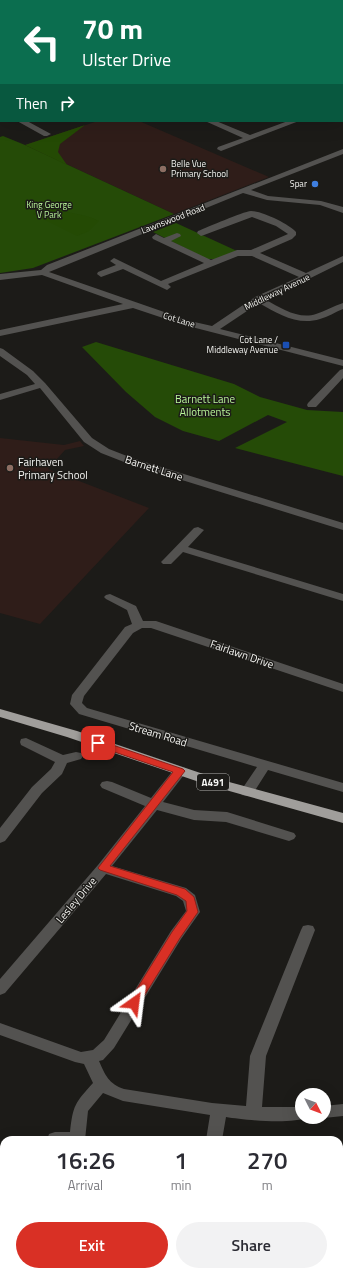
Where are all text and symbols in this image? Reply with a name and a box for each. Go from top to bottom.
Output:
text: 70 m [82,7,143,50]
icon: left [16,16,68,68]
text: Ulster Drive [82,46,171,73]
text: Then [16,92,48,115]
icon: right [56,92,78,114]
place label: Belle Vue Primary School [171,157,228,180]
marker: Belle Vue Primary School [158,164,168,174]
place label: Spar [290,177,307,190]
marker: Spar [310,179,320,189]
park label: King George V Park [26,198,72,221]
street label: Lawnswood Road [139,200,207,237]
street label: Middleway Avenue [242,270,312,313]
street label: Cot Lane [162,309,197,331]
place label: Cot Lane / Middleway Avenue [207,333,278,356]
marker: Cot Lane / Middleway Avenue [281,340,291,350]
park label: Barnett Lane Allotments [175,391,235,420]
street label: Barnett Lane [123,451,185,485]
place label: Fairhaven Primary School [18,454,88,483]
marker: Fairhaven Primary School [5,463,15,473]
street label: Fairlawn Drive [208,636,276,672]
street label: Stream Road [127,718,189,750]
pin [81,726,115,760]
icon: arrive [87,732,109,754]
road number: A491 [197,774,229,790]
street label: Lesley Drive [52,873,100,926]
position arrow [113,982,155,1024]
north arrow [295,1088,331,1124]
map controls [295,1088,331,1124]
text: 16:26 [56,1142,115,1178]
text: 1 [174,1142,188,1178]
text: 270 [247,1142,287,1178]
text: Arrival [68,1175,103,1195]
text: min [171,1175,191,1195]
text: m [262,1175,273,1195]
button: Exit [16,1222,168,1268]
button: Share [176,1222,327,1268]

